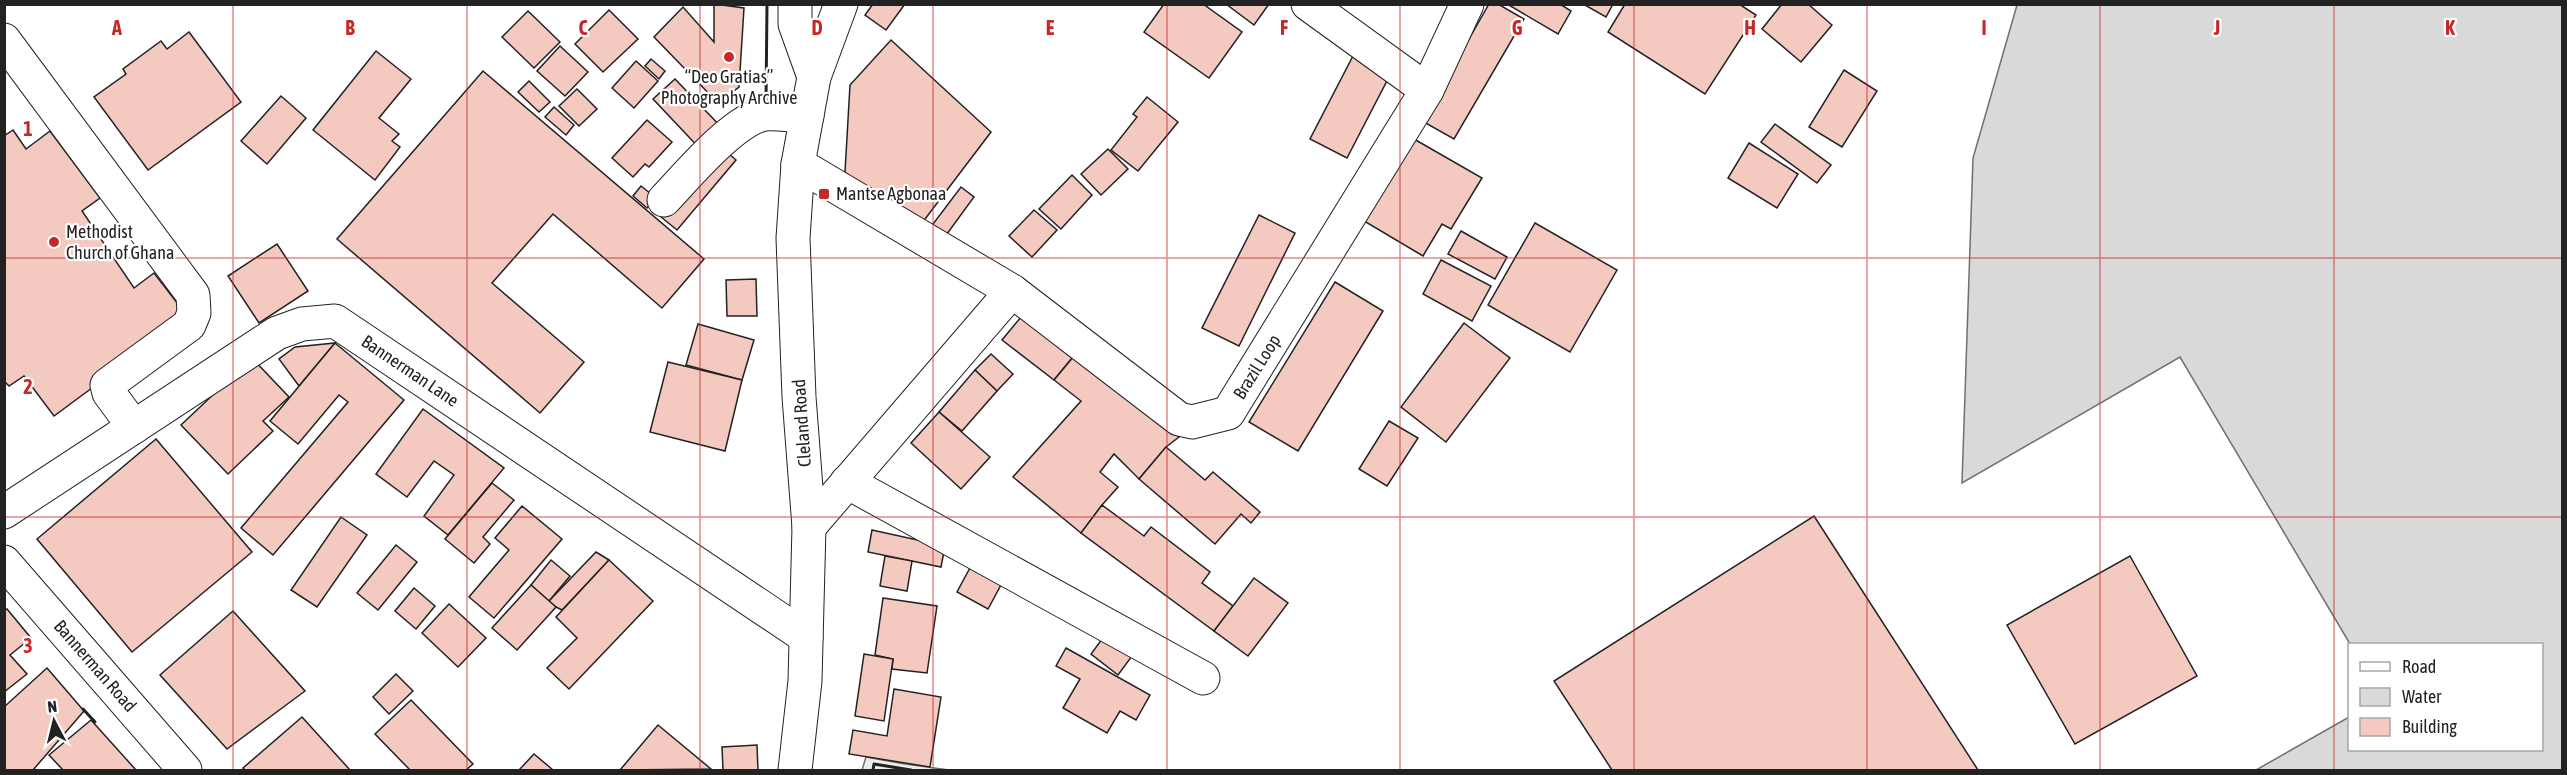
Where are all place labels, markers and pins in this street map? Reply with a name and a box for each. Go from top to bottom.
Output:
marker: “Deo Gratias” Photography Archive [722,50,736,64]
place label: “Deo Gratias” Photography Archive [661,66,797,108]
place label: Mantse Agbonaa [836,183,946,204]
marker: Mantse Agbonaa [817,187,831,201]
place label: Methodist Church of Ghana [66,221,174,263]
marker: Methodist Church of Ghana [47,235,61,249]

